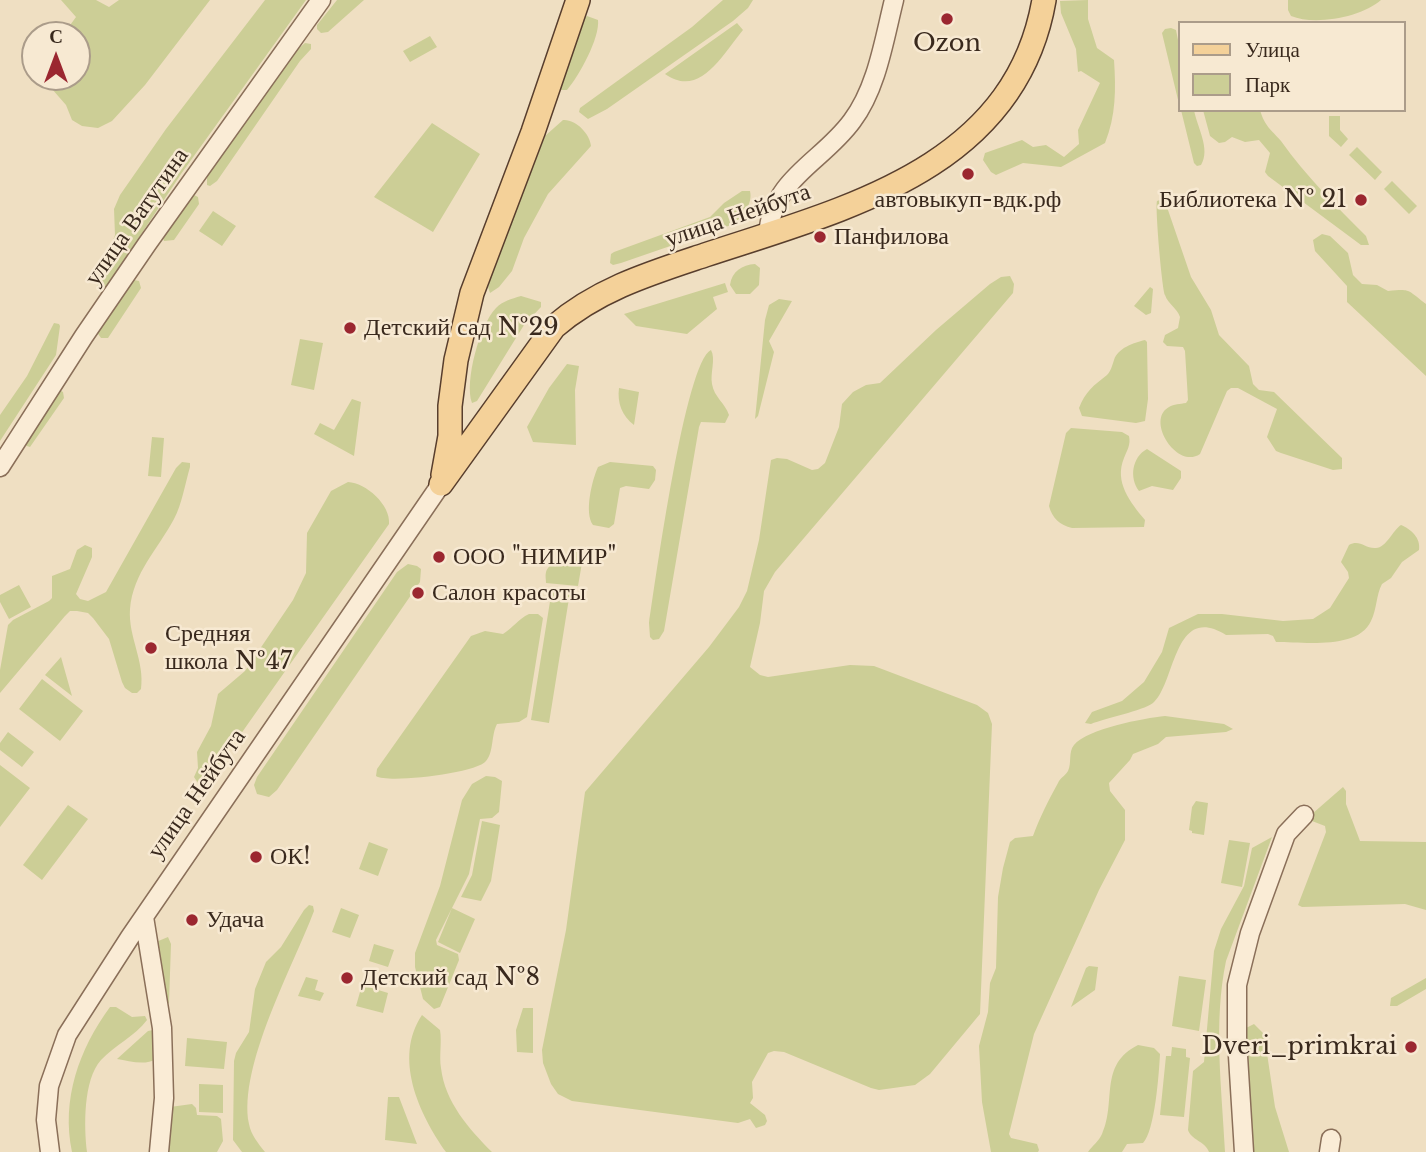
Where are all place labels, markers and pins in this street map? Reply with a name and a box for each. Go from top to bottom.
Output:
marker: Ozon [939,11,955,27]
place label: Ozon [913,30,981,58]
marker: автовыкуп-вдк.рф [960,166,976,182]
place label: автовыкуп-вдк.рф [875,186,1061,214]
place label: Библиотека № 21 [1159,186,1347,214]
marker: Библиотека № 21 [1353,192,1369,208]
place label: Панфилова [834,223,949,251]
marker: Панфилова [812,229,828,245]
place label: Детский сад №29 [364,314,559,342]
marker: Детский сад №29 [342,320,358,336]
place label: ООО "НИМИР" [453,543,616,571]
marker: ООО "НИМИР" [431,549,447,565]
place label: Салон красоты [432,579,586,607]
marker: Салон красоты [410,585,426,601]
place label: Средняя школа №47 [165,620,292,676]
marker: Средняя школа №47 [143,640,159,656]
place label: ОК! [270,843,311,871]
marker: ОК! [248,849,264,865]
place label: Удача [206,906,264,934]
marker: Удача [184,912,200,928]
place label: Детский сад №8 [361,964,540,992]
marker: Детский сад №8 [339,970,355,986]
place label: Dveri_primkrai [1202,1033,1397,1061]
marker: Dveri_primkrai [1403,1039,1419,1055]

